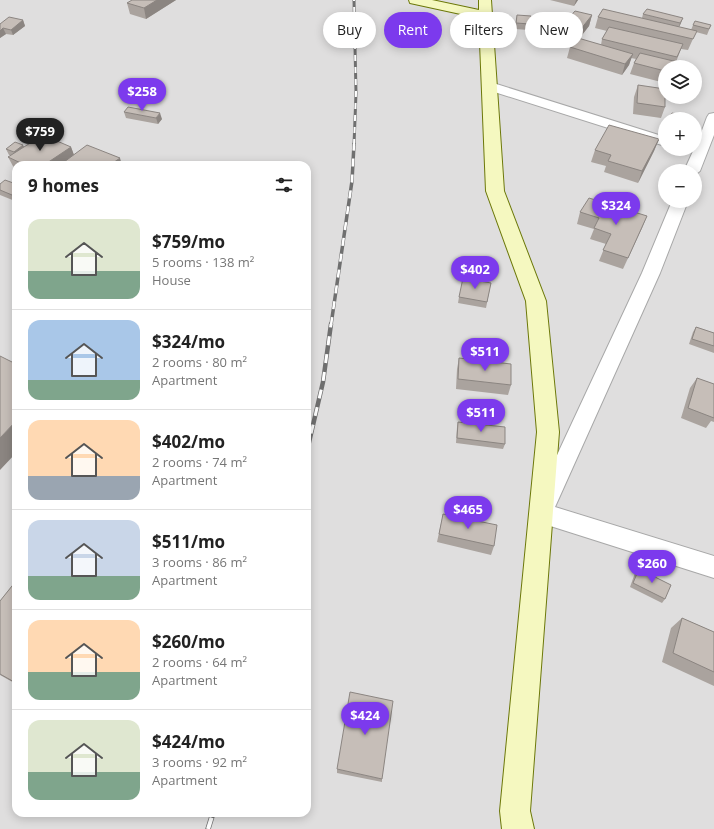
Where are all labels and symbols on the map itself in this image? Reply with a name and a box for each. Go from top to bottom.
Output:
pin: $258 [118,78,166,112]
pin: $759 [16,118,64,152]
pin: $324 [592,192,640,226]
pin: $402 [451,256,499,290]
pin: $511 [461,338,509,372]
pin: $511 [457,399,505,433]
pin: $465 [444,496,492,530]
pin: $260 [628,550,676,584]
pin: $424 [341,702,389,736]

